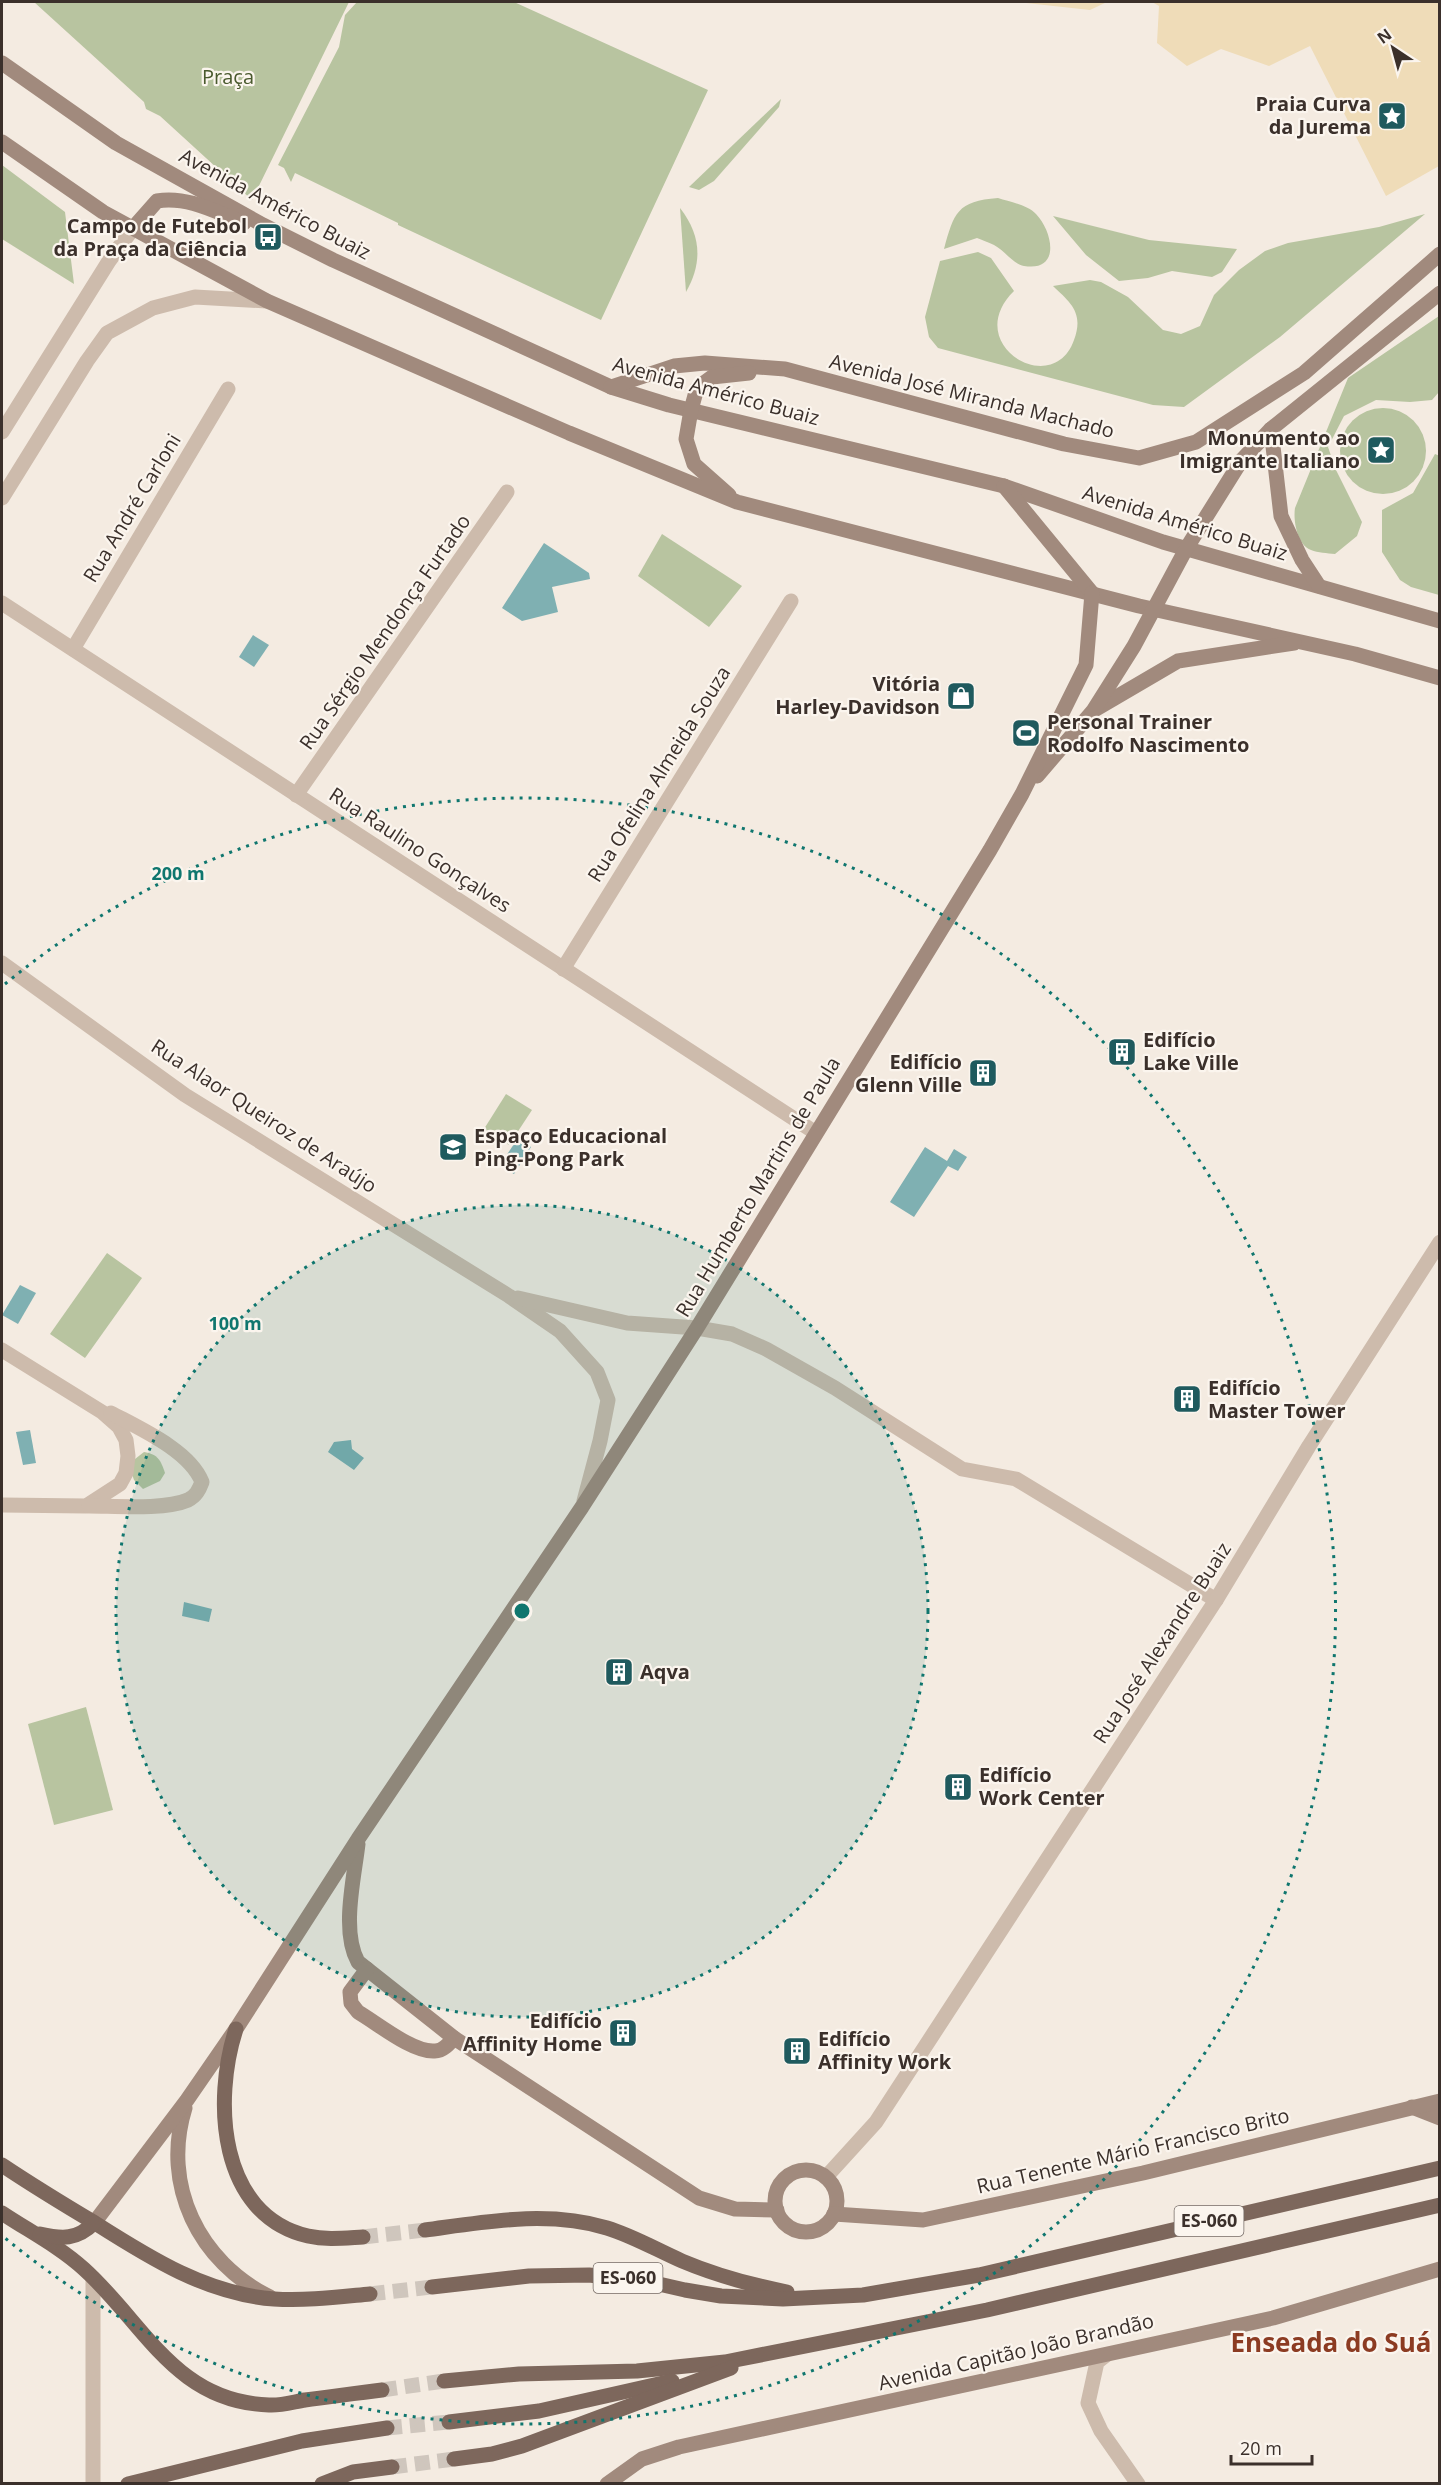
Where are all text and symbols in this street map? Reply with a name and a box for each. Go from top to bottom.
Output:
north arrow [1363,18,1423,78]
text: N [1372,23,1396,49]
park label: Praça [202,63,254,90]
place label: Praia Curva da Jurema [1255,90,1371,140]
place icon: Praia Curva da Jurema [1376,100,1408,132]
street label: Avenida Américo Buaiz [175,142,376,265]
place label: Campo de Futebol da Praça da Ciência [54,212,247,262]
bus stop icon: Campo de Futebol da Praça da Ciência [252,221,284,253]
street label: Avenida José Miranda Machado [827,347,1117,444]
street label: Avenida Américo Buaiz [610,350,822,431]
place label: Monumento ao Imigrante Italiano [1179,424,1360,474]
street label: Rua André Carloni [76,428,187,587]
place icon: Monumento ao Imigrante Italiano [1365,434,1397,466]
street label: Avenida Américo Buaiz [1079,478,1291,567]
street label: Rua Sérgio Mendonça Furtado [293,509,476,755]
street label: Rua Ofelina Almeida Souza [581,661,736,887]
place label: Vitória Harley-Davidson [775,670,940,720]
shop icon: Vitória Harley-Davidson [945,680,977,712]
place label: Personal Trainer Rodolfo Nascimento [1047,708,1249,758]
sports icon: Personal Trainer Rodolfo Nascimento [1010,717,1042,749]
street label: Rua Raulino Gonçalves [324,781,516,919]
text: 200 m [151,861,205,885]
place label: Edifício Lake Ville [1143,1026,1239,1076]
street label: Rua Alaor Queiroz de Araújo [146,1032,382,1199]
building icon: Edifício Lake Ville [1106,1036,1138,1068]
place label: Edifício Glenn Ville [855,1048,962,1098]
street label: Rua Humberto Martins de Paula [669,1052,846,1322]
building icon: Edifício Glenn Ville [967,1057,999,1089]
place label: Espaço Educacional Ping-Pong Park [474,1122,667,1172]
school or university icon: Espaço Educacional Ping-Pong Park [437,1131,469,1163]
text: 100 m [208,1311,262,1335]
place label: Edifício Master Tower [1208,1374,1346,1424]
building icon: Edifício Master Tower [1171,1383,1203,1415]
street label: Rua José Alexandre Buaiz [1086,1537,1237,1748]
centre of rings [512,1601,532,1621]
building icon: Aqva [603,1656,635,1688]
place label: Aqva [640,1658,690,1685]
place label: Edifício Work Center [979,1761,1105,1811]
building icon: Edifício Work Center [942,1771,974,1803]
place label: Edifício Affinity Home [463,2007,602,2057]
building icon: Edifício Affinity Home [607,2017,639,2049]
place label: Edifício Affinity Work [818,2025,952,2075]
building icon: Edifício Affinity Work [781,2035,813,2067]
street label: Rua Tenente Mário Francisco Brito [974,2101,1292,2200]
road number: ES-060 [1174,2206,1244,2236]
road number: ES-060 [594,2263,662,2293]
street label: Avenida Capitão João Brandão [876,2307,1156,2396]
district label: Enseada do Suá [1231,2324,1431,2360]
scale bar [1231,2428,1312,2466]
text: 20 m [1240,2436,1282,2460]

